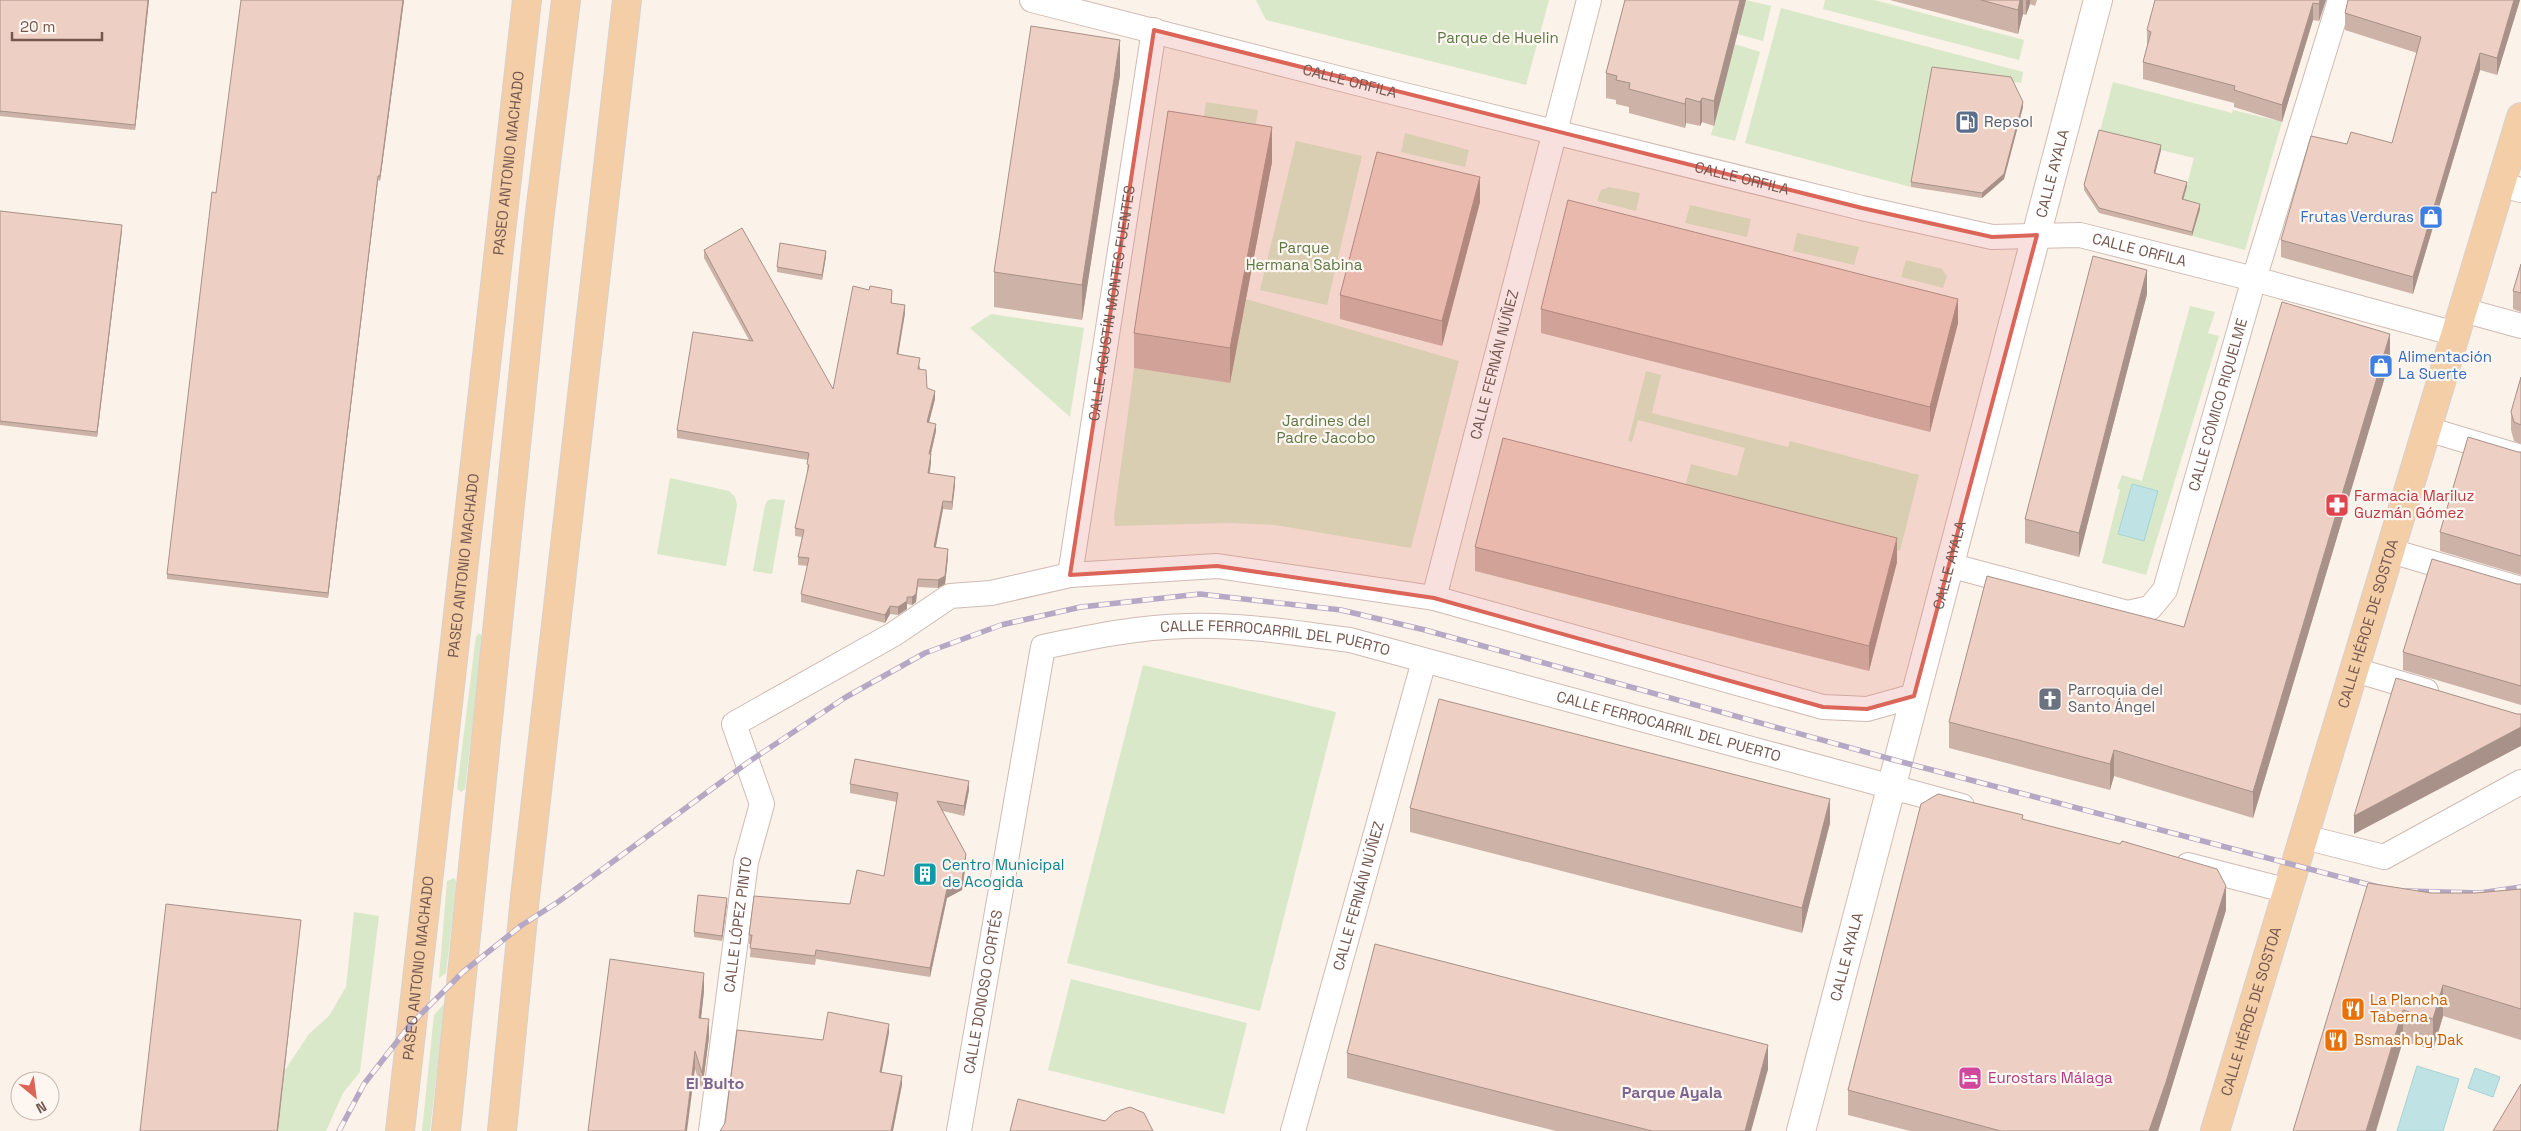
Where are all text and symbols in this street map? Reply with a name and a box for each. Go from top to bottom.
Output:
scale bar [12,10,102,42]
text: 20 m [20,17,55,36]
park label: Parque de Huelin [1437,28,1559,47]
street label: CALLE ORFILA [1301,60,1400,102]
street label: PASEO ANTONIO MACHADO [488,70,528,256]
fuel station icon: Repsol [1954,109,1980,135]
place label: Repsol [1984,112,2033,131]
street label: CALLE AYALA [2031,126,2073,220]
street label: CALLE ORFILA [1693,157,1792,199]
street label: CALLE AGUSTÍN MONTES FUENTES [1084,184,1139,422]
shop icon: Frutas Verduras [2418,204,2444,230]
place label: Frutas Verduras [2300,207,2414,226]
street label: CALLE ORFILA [2090,228,2189,271]
park label: Parque Hermana Sabina [1246,238,1363,274]
street label: CALLE FERNÁN NÚÑEZ [1465,288,1523,442]
street label: CALLE CÓMICO RIQUELME [2184,316,2251,493]
place label: Alimentación La Suerte [2398,347,2492,383]
shop icon: Alimentación La Suerte [2368,353,2394,379]
park label: Jardines del Padre Jacobo [1276,411,1376,447]
street label: PASEO ANTONIO MACHADO [443,472,483,659]
place label: Farmacia Mariluz Guzmán Gómez [2354,486,2474,522]
pharmacy icon: Farmacia Mariluz Guzmán Gómez [2324,492,2350,518]
street label: CALLE AYALA [1928,518,1970,611]
street label: CALLE HÉROE DE SOSTOA [2333,536,2402,710]
street label: CALLE FERROCARRIL DEL PUERTO [1159,616,1392,659]
place label: Parroquia del Santo Ángel [2068,680,2163,716]
street label: CALLE FERROCARRIL DEL PUERTO [1554,686,1783,765]
church icon: Parroquia del Santo Ángel [2037,686,2063,712]
street label: CALLE FERNÁN NÚÑEZ [1328,819,1388,973]
street label: CALLE LÓPEZ PINTO [719,854,756,994]
place label: Centro Municipal de Acogida [942,855,1065,891]
building icon: Centro Municipal de Acogida [912,861,938,887]
street label: PASEO ANTONIO MACHADO [398,875,438,1061]
street label: CALLE DONOSO CORTÉS [959,908,1006,1076]
street label: CALLE AYALA [1825,910,1867,1003]
street label: CALLE HÉROE DE SOSTOA [2216,924,2285,1098]
place label: La Plancha Taberna [2370,990,2448,1026]
restaurant icon: La Plancha Taberna [2340,996,2366,1022]
restaurant icon: Bsmash by Dak [2323,1027,2349,1053]
place label: Bsmash by Dak [2354,1030,2464,1049]
hotel icon: Eurostars Málaga [1957,1065,1983,1091]
place label: Eurostars Málaga [1988,1068,2113,1087]
north arrow [10,1071,60,1121]
district label: El Bulto [686,1073,745,1094]
district label: Parque Ayala [1622,1082,1722,1103]
text: N [33,1097,50,1118]

